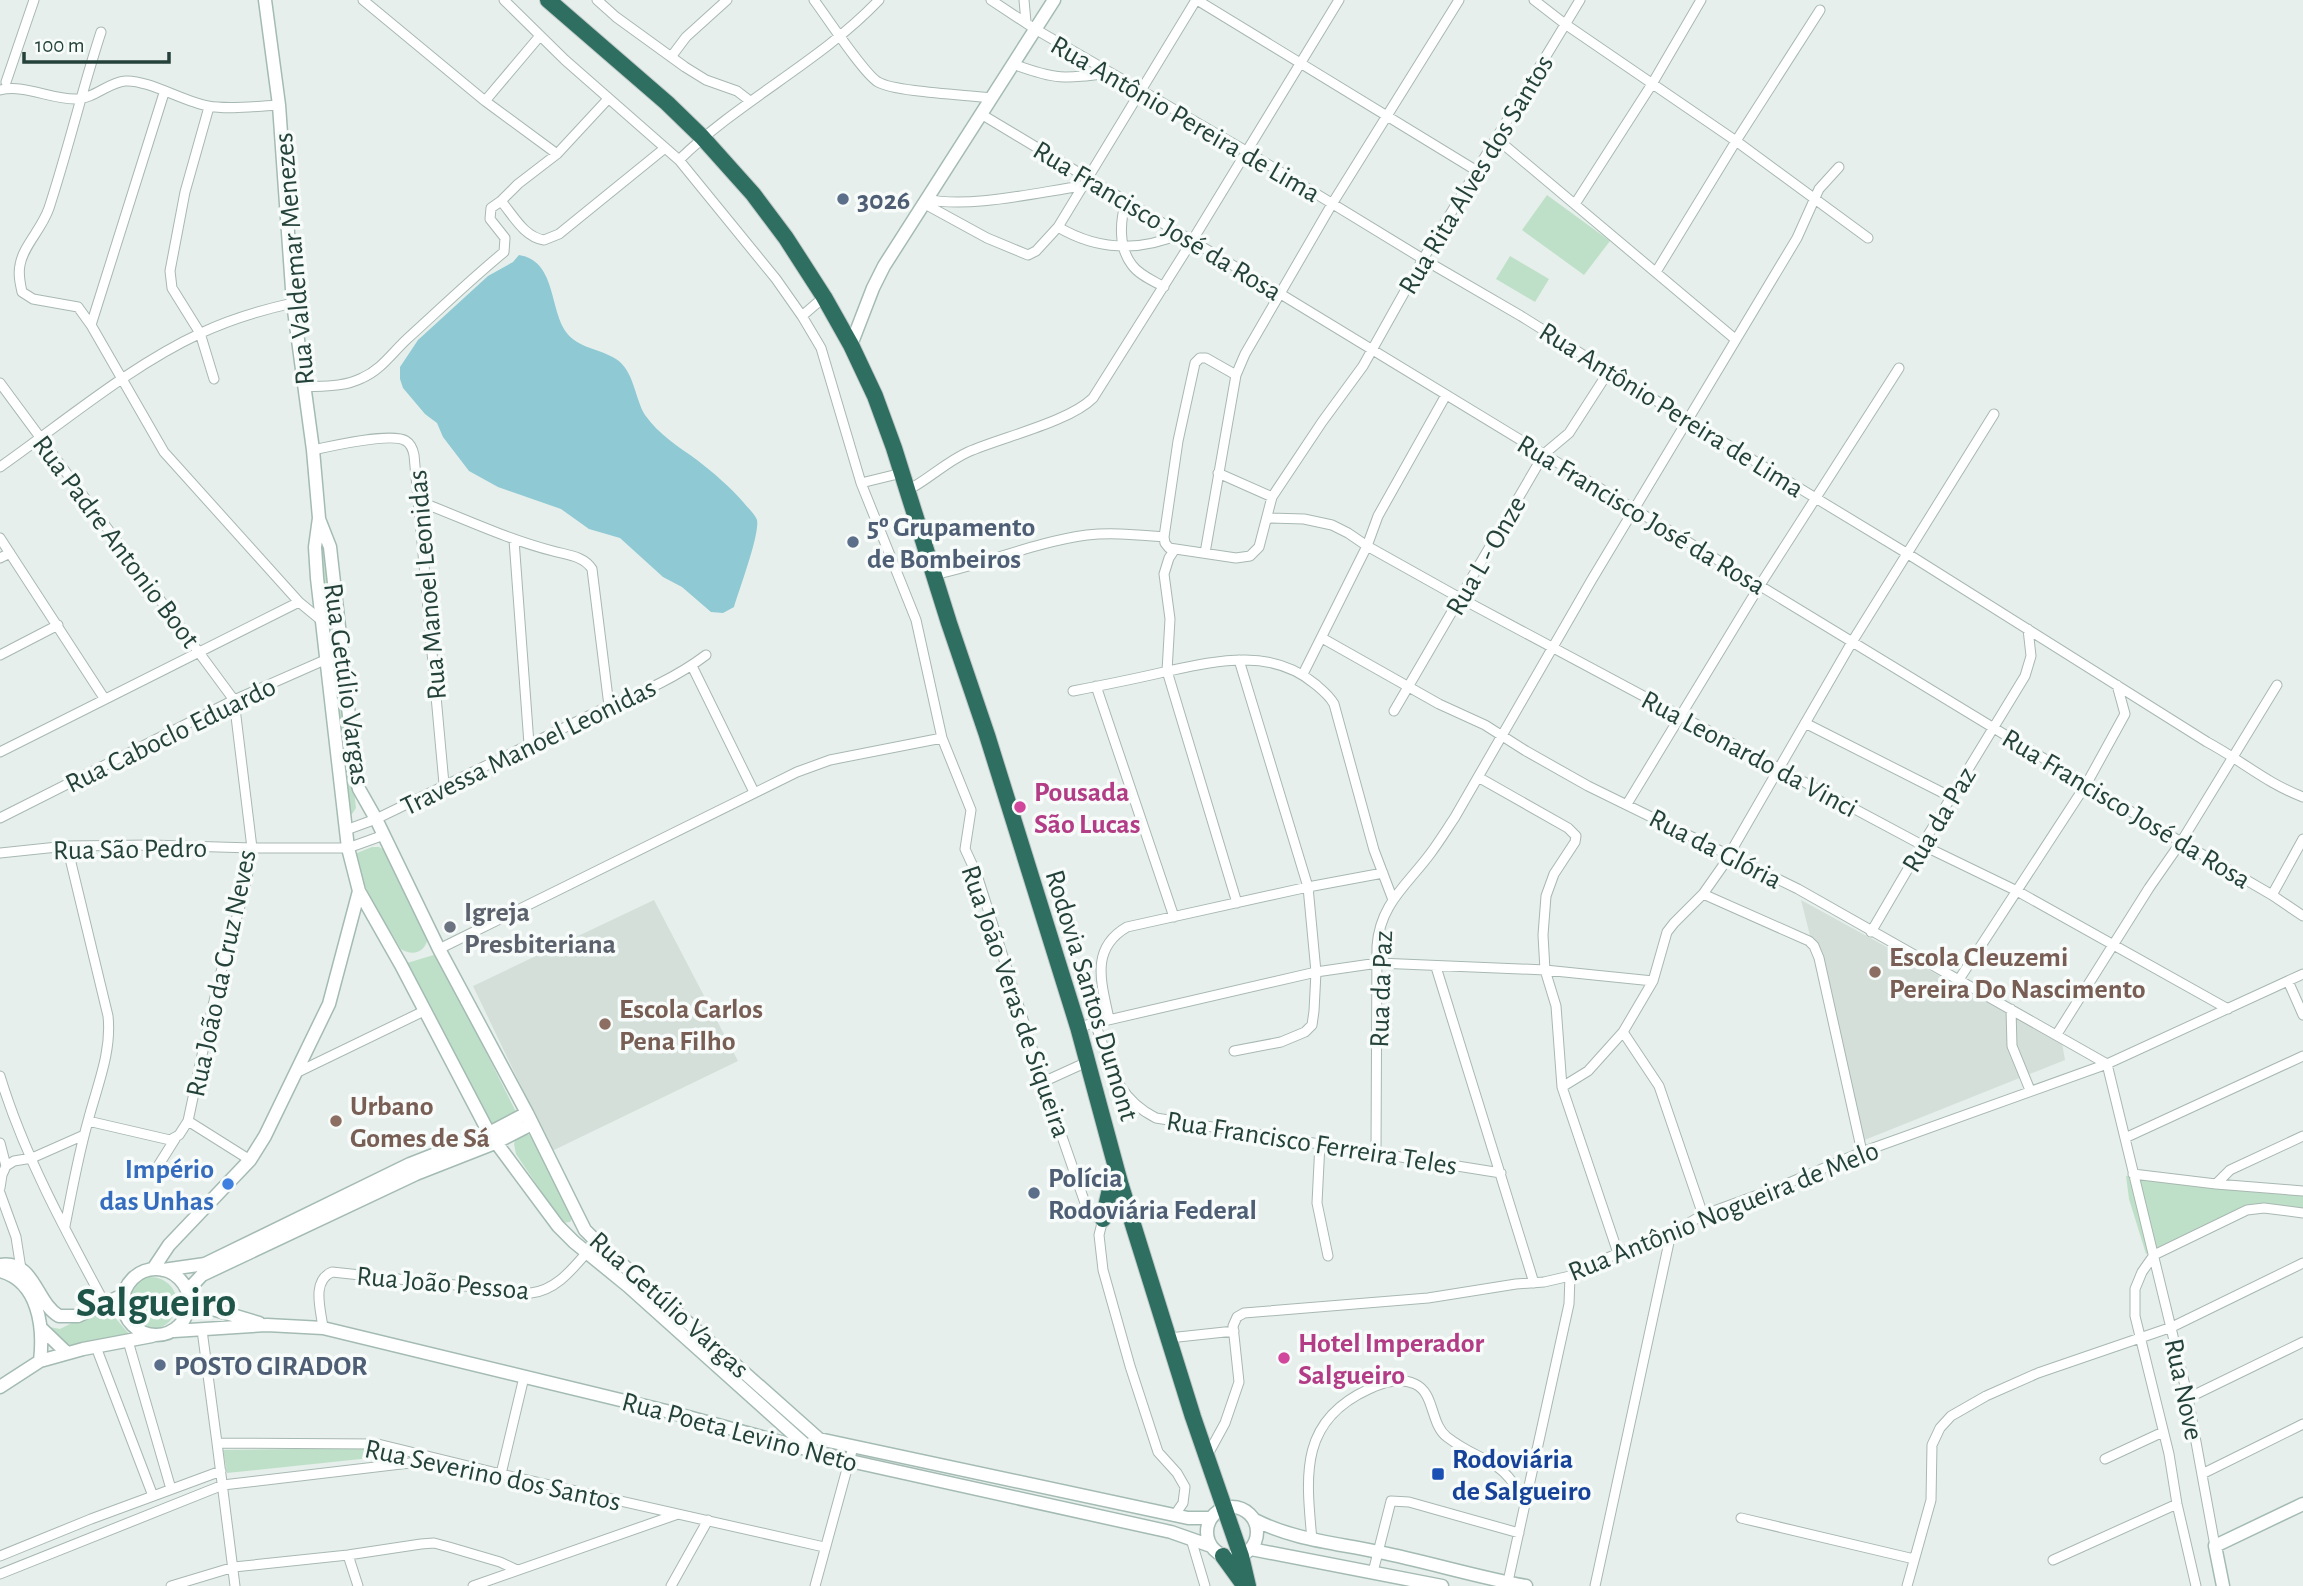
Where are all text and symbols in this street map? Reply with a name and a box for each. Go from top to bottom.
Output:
scale bar [24,21,170,65]
street label: Rua Antônio Pereira de Lima [1046,31,1325,208]
text: 100 m [35,35,85,56]
street label: Rua Rita Alves dos Santos [1394,51,1559,300]
street label: Rua Valdemar Menezes [270,131,320,386]
street label: Rua Francisco José da Rosa [1028,137,1286,307]
place label: 3026 [857,187,910,215]
marker: 3026 [835,191,851,207]
street label: Rua Antônio Pereira de Lima [1534,318,1808,504]
street label: Rua Padre Antonio Boot [27,431,204,654]
street label: Rua Francisco José da Rosa [1512,431,1770,601]
street label: Rua Manoel Leonidas [404,469,452,701]
street label: Rua L - Onze [1441,492,1532,620]
place label: 5º Grupamento de Bombeiros [867,514,1035,574]
marker: 5º Grupamento de Bombeiros [845,534,861,550]
street label: Rua Getúlio Vargas [318,581,374,787]
street label: Rua Caboclo Eduardo [61,673,280,799]
street label: Travessa Manoel Leonidas [397,674,661,822]
street label: Rua Leonardo da Vinci [1637,686,1862,823]
street label: Rua Francisco José da Rosa [1997,725,2255,895]
street label: Rua da Paz [1898,763,1982,877]
place label: Pousada São Lucas [1034,779,1141,839]
marker: Pousada São Lucas [1012,799,1028,815]
street label: Rua da Glória [1644,804,1786,895]
street label: Rua São Pedro [53,835,207,865]
street label: Rua João da Cruz Neves [182,847,262,1099]
street label: Rua João Veras de Siqueira [955,862,1075,1141]
street label: Rodovia Santos Dumont [1040,867,1143,1124]
place label: Igreja Presbiteriana [464,899,616,959]
marker: Igreja Presbiteriana [442,919,458,935]
street label: Rua da Paz [1366,930,1398,1048]
place label: Escola Cleuzemi Pereira Do Nascimento [1889,944,2146,1004]
marker: Escola Cleuzemi Pereira Do Nascimento [1867,964,1883,980]
place label: Escola Carlos Pena Filho [619,996,763,1056]
marker: Escola Carlos Pena Filho [597,1016,613,1032]
place label: Urbano Gomes de Sá [350,1093,490,1153]
street label: Rua Francisco Ferreira Teles [1164,1107,1459,1181]
marker: Urbano Gomes de Sá [328,1113,344,1129]
street label: Rua Antônio Nogueira de Melo [1565,1137,1883,1287]
place label: Império das Unhas [99,1156,214,1216]
place label: Polícia Rodoviária Federal [1048,1165,1257,1225]
marker: Império das Unhas [220,1176,236,1192]
marker: Polícia Rodoviária Federal [1026,1185,1042,1201]
street label: Rua Getúlio Vargas [584,1227,754,1384]
street label: Rua João Pessoa [355,1262,531,1306]
district label: Salgueiro [76,1282,236,1324]
place label: Hotel Imperador Salgueiro [1298,1330,1484,1390]
street label: Rua Nove [2159,1336,2207,1443]
marker: Hotel Imperador Salgueiro [1276,1350,1292,1366]
place label: POSTO GIRADOR [174,1353,368,1381]
marker: POSTO GIRADOR [152,1357,168,1373]
street label: Rua Poeta Levino Neto [619,1388,860,1478]
street label: Rua Severino dos Santos [362,1435,623,1517]
place label: Rodoviária de Salgueiro [1452,1446,1591,1506]
marker: Rodoviária de Salgueiro [1430,1466,1446,1482]

